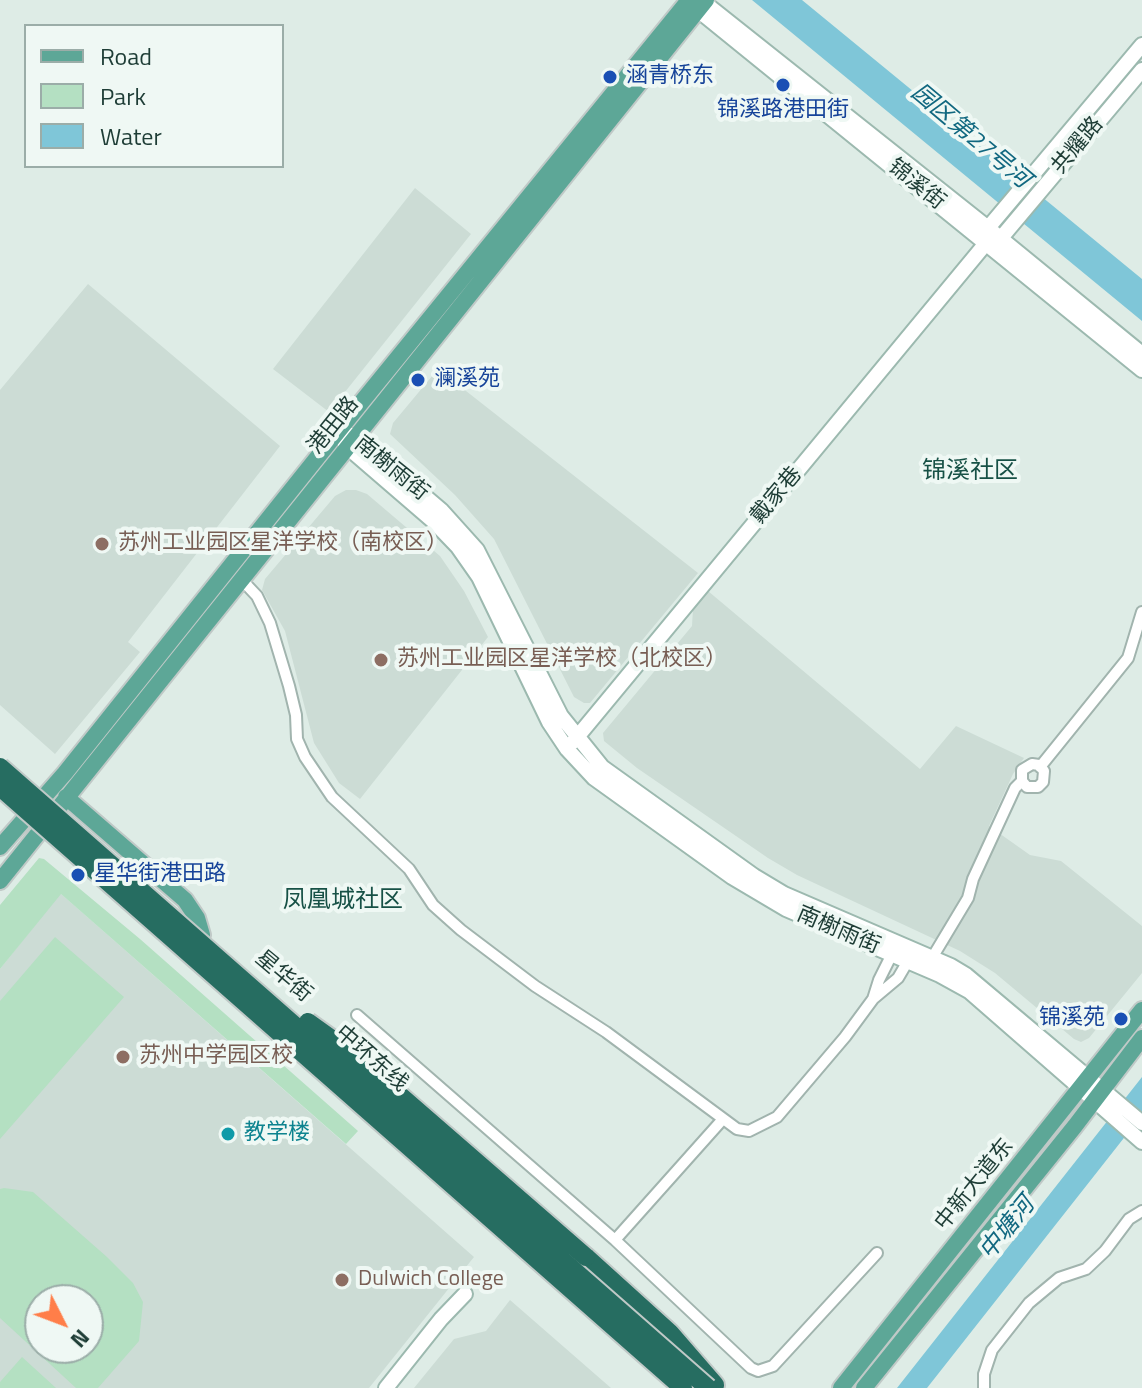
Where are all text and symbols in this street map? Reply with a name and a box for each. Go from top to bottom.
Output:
legend [24,24,284,168]
text: Road [100,38,152,74]
place label: 涵青桥东 [626,64,714,90]
marker: 涵青桥东 [601,68,619,86]
marker: 锦溪路港田街 [774,76,792,94]
text: Park [100,78,146,114]
water label: 园区第27号河 [904,79,1036,195]
place label: 锦溪路港田街 [717,98,849,124]
street label: 共耀路 [1047,112,1109,180]
text: Water [100,118,162,154]
street label: 锦溪街 [882,154,950,216]
place label: 澜溪苑 [434,367,500,393]
marker: 澜溪苑 [409,371,427,389]
street label: 港田路 [303,392,365,460]
street label: 南榭雨街 [348,431,434,507]
district label: 锦溪社区 [922,458,1018,486]
street label: 戴家巷 [746,462,808,530]
place label: 苏州工业园区星洋学校（南校区） [118,531,448,557]
marker: 苏州工业园区星洋学校（南校区） [93,535,111,553]
place label: 苏州工业园区星洋学校（北校区） [397,647,727,673]
marker: 苏州工业园区星洋学校（北校区） [372,651,390,669]
place label: 星华街港田路 [94,862,226,888]
marker: 星华街港田路 [69,866,87,884]
district label: 凤凰城社区 [283,887,403,915]
street label: 南榭雨街 [792,902,884,960]
street label: 星华街 [249,946,317,1008]
place label: 锦溪苑 [1039,1006,1105,1032]
marker: 锦溪苑 [1112,1010,1130,1028]
street label: 中环东线 [329,1020,413,1098]
place label: 苏州中学园区校 [139,1044,293,1070]
marker: 苏州中学园区校 [114,1048,132,1066]
place label: 教学楼 [244,1121,310,1147]
marker: 教学楼 [219,1125,237,1143]
street label: 中新大道东 [930,1134,1020,1236]
water label: 中塘河 [974,1192,1042,1266]
place label: Dulwich College [358,1267,504,1293]
marker: Dulwich College [333,1271,351,1289]
north arrow [24,1284,104,1364]
text: N [63,1322,98,1356]

